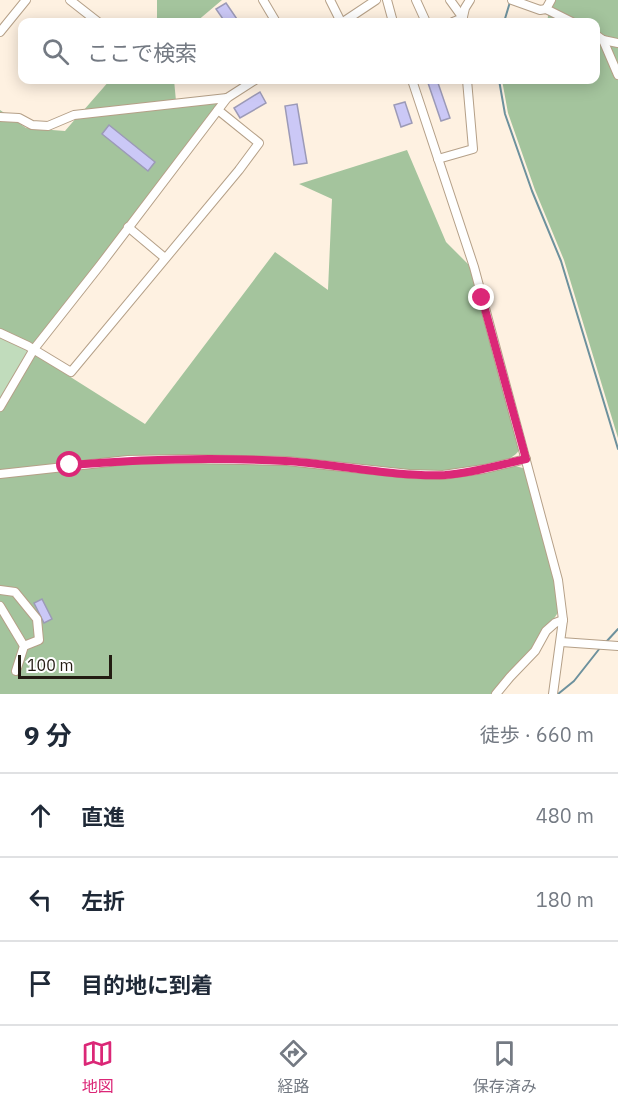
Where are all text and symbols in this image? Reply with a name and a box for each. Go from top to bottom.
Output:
search box [18,18,600,84]
icon: search [39,35,72,68]
text: ここで検索 [87,38,197,67]
route end [468,284,494,310]
route start [56,451,82,477]
scale bar [18,652,112,680]
text: 100 m [27,655,74,675]
text: 9 分 [24,718,72,752]
text: 徒歩 · 660 m [480,721,594,748]
icon: ahead [24,799,57,832]
text: 直進 [81,802,125,831]
text: 480 m [536,802,594,829]
icon: left [24,883,57,916]
text: 左折 [81,886,125,915]
text: 180 m [536,886,594,913]
icon: arrive [24,967,57,1000]
text: 目的地に到着 [81,970,213,999]
tab: 地図 [81,1037,114,1097]
tab: 経路 [277,1037,310,1097]
tab: 保存済み [473,1037,537,1097]

